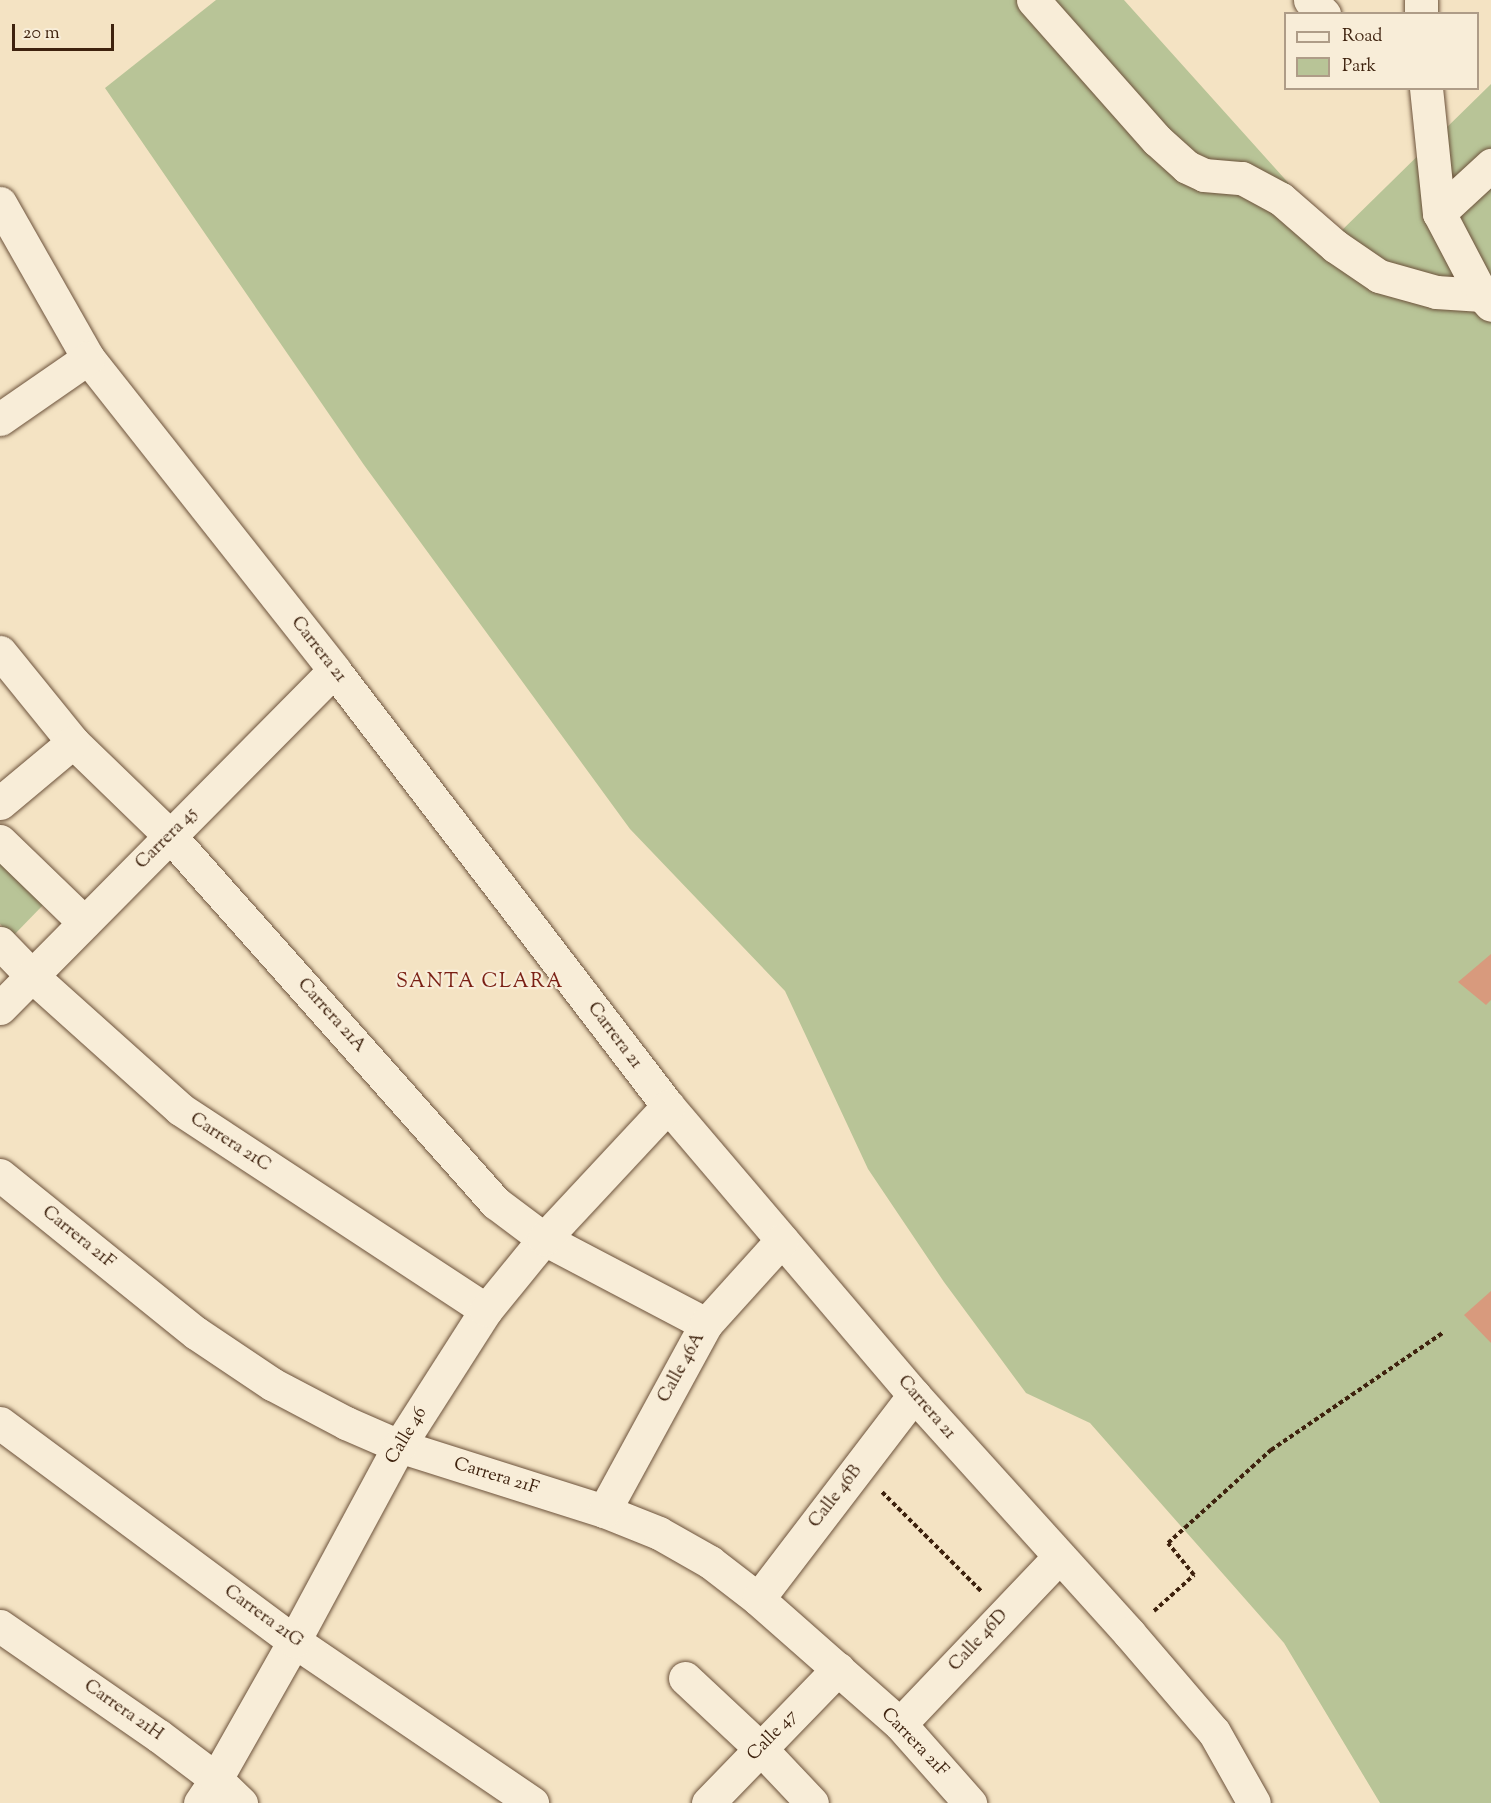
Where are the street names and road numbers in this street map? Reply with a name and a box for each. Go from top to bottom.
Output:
street label: Carrera 21 [286,613,350,687]
street label: Carrera 45 [132,804,202,874]
street label: Carrera 21A [292,975,370,1057]
street label: Carrera 21 [582,999,646,1073]
street label: Carrera 21C [185,1109,275,1177]
street label: Carrera 21F [37,1202,119,1274]
street label: Calle 46A [654,1329,710,1407]
street label: Carrera 21 [892,1372,960,1444]
street label: Calle 46 [382,1404,432,1468]
street label: Carrera 21F [451,1454,541,1500]
street label: Calle 46B [805,1461,867,1533]
street label: Carrera 21G [219,1581,307,1653]
street label: Calle 46D [945,1606,1013,1676]
street label: Carrera 21H [79,1676,167,1746]
street label: Carrera 21F [876,1704,952,1782]
street label: Calle 47 [743,1706,803,1766]

